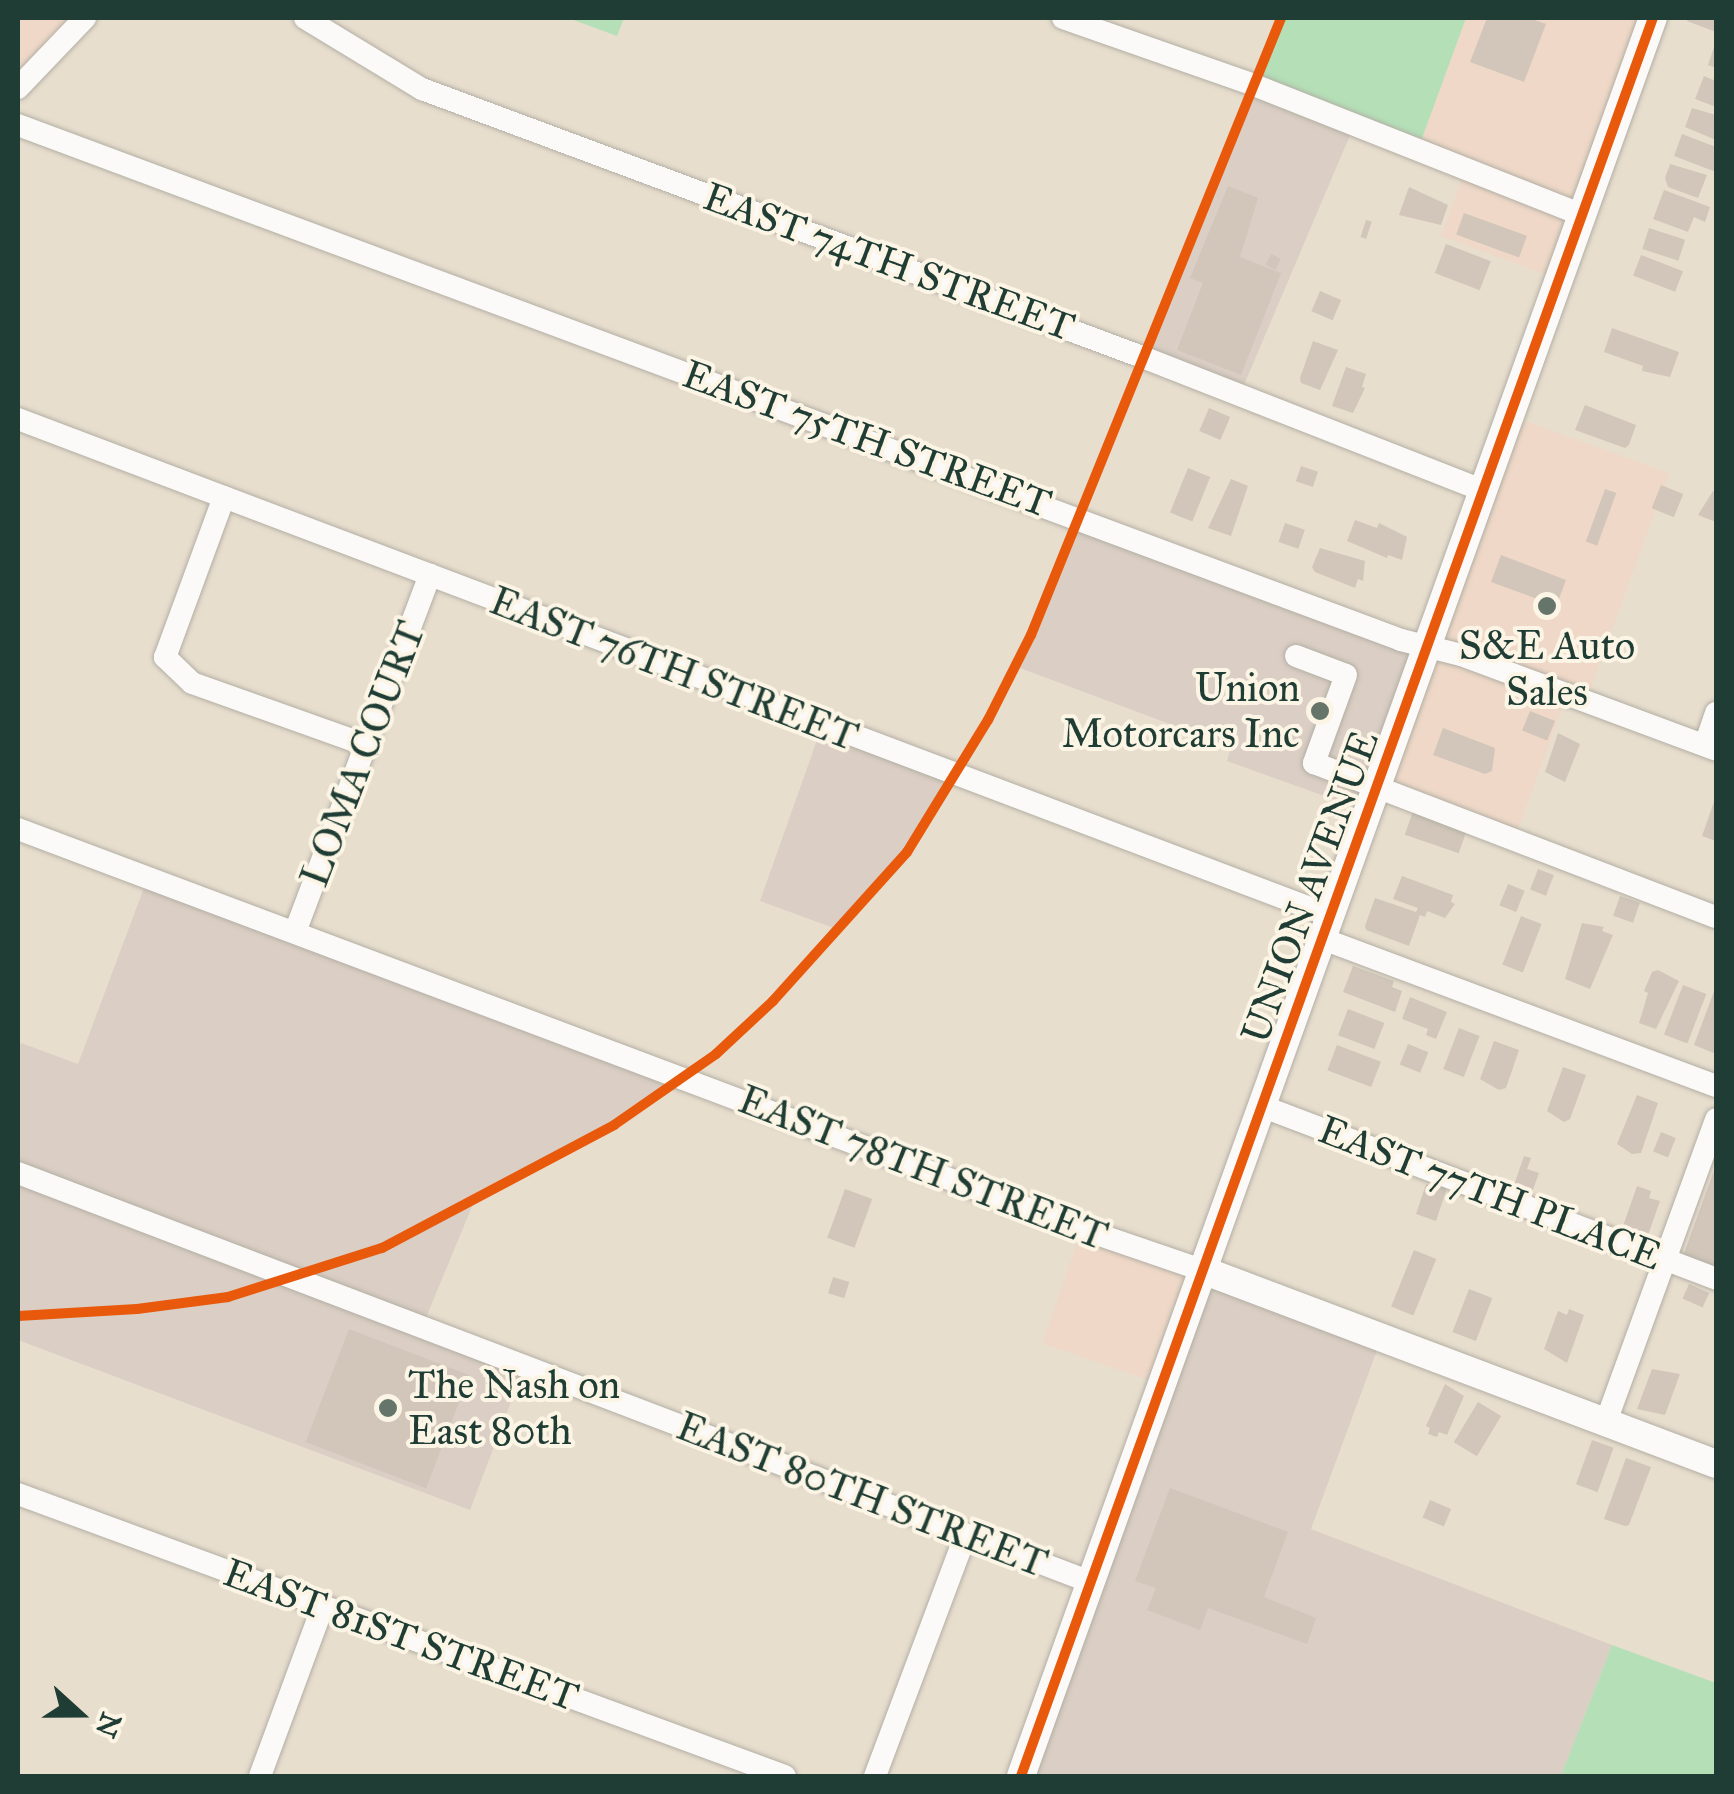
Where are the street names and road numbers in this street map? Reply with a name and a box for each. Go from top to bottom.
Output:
street label: EAST 74TH STREET [697,173,1081,351]
street label: EAST 75TH STREET [676,350,1058,528]
street label: EAST 76TH STREET [483,577,865,761]
street label: LOMA COURT [290,615,436,893]
street label: UNION AVENUE [1231,724,1389,1050]
street label: EAST 78TH STREET [732,1075,1114,1261]
street label: EAST 77TH PLACE [1312,1105,1668,1281]
street label: EAST 80TH STREET [670,1402,1054,1588]
street label: EAST 81ST STREET [217,1548,585,1722]

